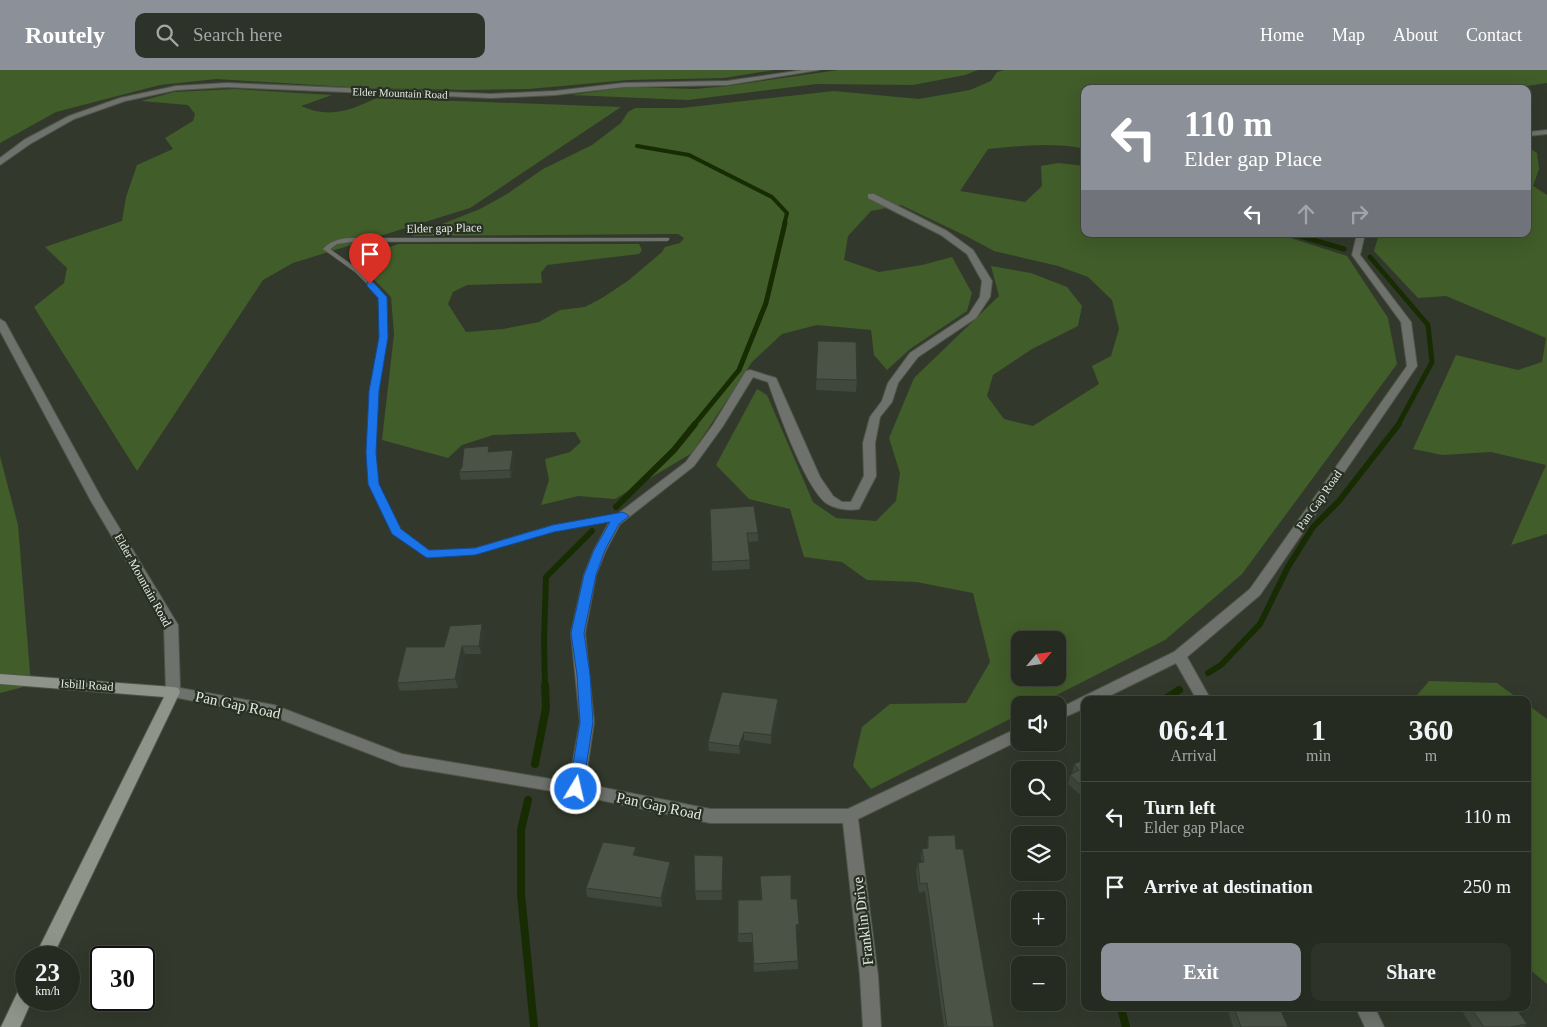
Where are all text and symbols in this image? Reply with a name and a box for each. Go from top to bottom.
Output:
search box [135,13,485,58]
icon: search [153,21,181,49]
text: Routely [25,22,105,48]
text: Search here [193,24,282,45]
text: Home [1260,25,1304,45]
text: Map [1332,25,1365,45]
text: About [1393,25,1438,45]
text: Contact [1466,25,1522,45]
street label: Elder Mountain Road [352,85,448,101]
icon: left [1101,105,1166,170]
text: 110 m [1184,105,1272,144]
text: Elder gap Place [1184,146,1322,171]
icon: left [1239,200,1267,228]
icon: ahead [1292,200,1320,228]
icon: right [1345,200,1373,228]
street label: Elder gap Place [406,220,482,236]
pin [349,233,391,284]
icon: arrive [356,240,384,268]
street label: Pan Gap Road [1293,468,1345,532]
street label: Elder Mountain Road [112,531,174,629]
north arrow [1011,631,1066,686]
map controls [1011,631,1066,1011]
street label: Isbill Road [60,676,114,694]
street label: Pan Gap Road [194,688,283,722]
button: sound [1011,696,1066,751]
text: 06:41 [1159,713,1229,746]
text: 1 [1311,713,1326,746]
text: 360 [1408,713,1453,746]
text: Arrival [1170,747,1217,764]
text: min [1306,747,1331,764]
text: m [1425,747,1437,764]
button: search [1011,761,1066,816]
position arrow [549,762,601,814]
street label: Pan Gap Road [615,789,704,823]
text: Turn left [1144,797,1216,818]
icon: left [1101,803,1129,831]
text: 110 m [1464,806,1511,827]
text: Elder gap Place [1144,819,1244,836]
button: layers [1011,826,1066,881]
icon: arrive [1101,873,1129,901]
street label: Franklin Drive [850,876,876,966]
text: Arrive at destination [1144,876,1313,897]
text: 250 m [1463,876,1511,897]
button: + [1011,891,1066,946]
button: Exit [1101,943,1301,1001]
button: Share [1311,943,1511,1001]
speed limit sign: 30 [90,946,155,1011]
button: − [1011,956,1066,1011]
text: 23 [35,959,60,986]
text: km/h [35,984,60,998]

